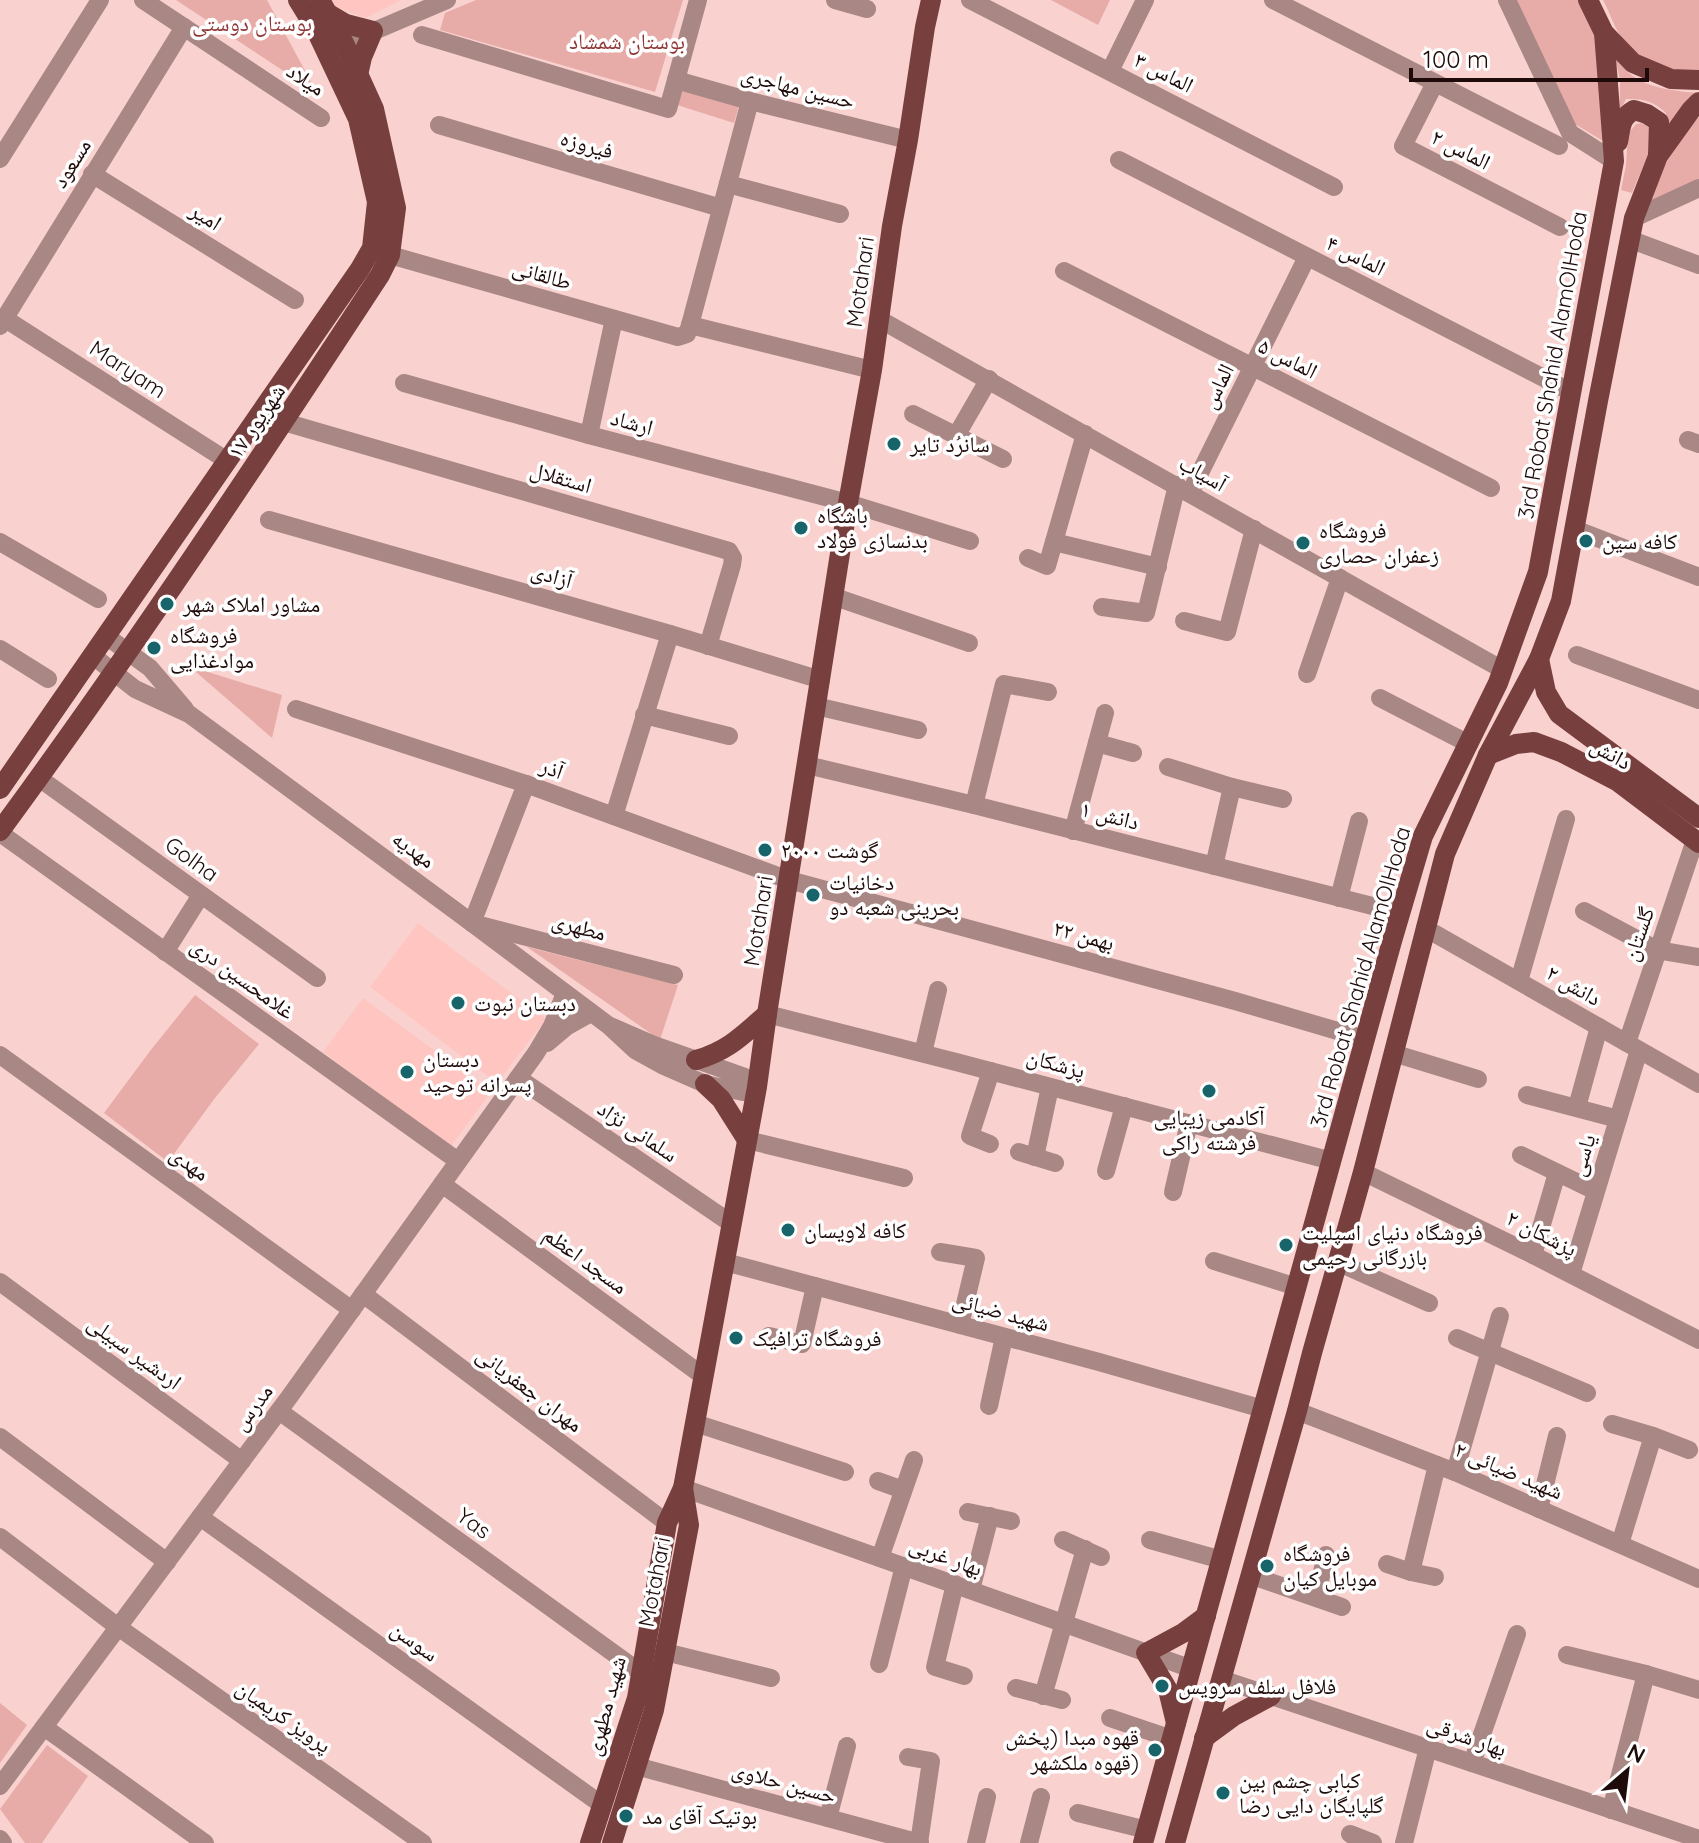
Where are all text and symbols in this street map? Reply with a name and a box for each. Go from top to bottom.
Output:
park label: بوستان دوستی [192,9,312,37]
park label: بوستان شمشاد [569,27,685,55]
scale bar [1411,32,1647,82]
text: 100 m [1423,44,1489,74]
street label: الماس ۳ [1130,45,1198,99]
street label: میلاد [281,56,331,102]
street label: حسین مهاجری [738,59,858,115]
street label: الماس ۲ [1427,122,1495,176]
street label: فیروزه [557,123,617,165]
street label: مسعود [45,133,97,193]
street label: امیر [184,195,227,236]
street label: 3rd Robat Shahid AlamOlHoda [1511,209,1593,521]
street label: الماس ۴ [1322,228,1390,282]
street label: Motahari [840,235,880,329]
street label: طالقانی [509,252,575,296]
street label: الماس ۵ [1254,331,1322,385]
street label: Maryam [84,334,172,404]
street label: الماس [1194,359,1240,413]
street label: ۱۷ شهریور [221,378,291,464]
street label: ارشاد [608,403,656,441]
place label: سانرُد تایر [909,430,990,458]
marker: سانرُد تایر [885,435,903,453]
street label: آسیاب [1174,448,1232,498]
street label: استقلال [527,455,595,499]
place label: باشگاه بدنسازی فولاد [817,501,928,554]
place label: فروشگاه زعفران حصاری [1319,516,1439,569]
marker: باشگاه بدنسازی فولاد [792,519,810,537]
place label: کافه سین [1602,527,1677,555]
marker: کافه سین [1577,532,1595,550]
marker: فروشگاه زعفران حصاری [1294,534,1312,552]
street label: آزادی [528,556,576,594]
place label: مشاور املاک شهر [182,590,320,618]
marker: مشاور املاک شهر [158,595,176,613]
place label: فروشگاه موادغذایی [170,621,254,674]
marker: فروشگاه موادغذایی [145,639,163,657]
street label: دانش [1586,730,1636,776]
street label: آذر [536,751,568,785]
street label: دانش ۱ [1078,794,1142,836]
street label: 3rd Robat Shahid AlamOlHoda [1304,823,1416,1131]
street label: مهدیه [387,824,441,874]
street label: Golha [160,830,224,888]
place label: گوشت ۲۰۰۰ [781,836,878,864]
marker: گوشت ۲۰۰۰ [756,841,774,859]
place label: دخانیات بحرینی شعبه دو [829,868,959,921]
street label: Motahari [737,874,779,968]
marker: دخانیات بحرینی شعبه دو [804,886,822,904]
street label: گلستان [1616,903,1660,965]
street label: مطهری [549,905,609,947]
street label: ۲۲ بهمن [1050,913,1118,957]
street label: غلامحسین دری [186,931,300,1025]
street label: دانش ۲ [1542,958,1606,1012]
place label: دبستان نبوت [474,989,576,1017]
marker: دبستان نبوت [449,994,467,1012]
street label: پزشکان [1024,1042,1088,1084]
place label: دبستان پسرانه توحید [423,1045,531,1098]
marker: دبستان پسرانه توحید [398,1063,416,1081]
marker: آکادمی زیبایی فرشته راکی [1200,1082,1218,1100]
street label: سلمانی نژاد [592,1094,684,1168]
place label: آکادمی زیبایی فرشته راکی [1154,1103,1265,1156]
street label: یاسی [1562,1130,1602,1180]
street label: مهدی [165,1139,215,1187]
street label: پزشکان ۲ [1502,1203,1582,1263]
place label: کافه لاویسان [804,1216,906,1244]
place label: فروشگاه دنیای اسپلیت بازرگانی رحیمی [1302,1218,1483,1271]
street label: مسجد اعظم [538,1220,634,1301]
marker: کافه لاویسان [779,1221,797,1239]
marker: فروشگاه دنیای اسپلیت بازرگانی رحیمی [1277,1236,1295,1254]
street label: شهید ضیائی [949,1285,1053,1337]
street label: اردشیر سبیلی [82,1309,188,1395]
place label: فروشگاه ترافیک [752,1324,881,1352]
marker: فروشگاه ترافیک [727,1329,745,1347]
street label: مهران جعفریانی [471,1340,589,1438]
street label: مدرس [225,1378,279,1436]
street label: شهید ضیائی ۲ [1451,1435,1567,1505]
street label: Yas [452,1501,496,1545]
street label: بهار غربی [906,1530,986,1582]
street label: Motahari [632,1535,676,1629]
place label: فروشگاه موبایل کیان [1283,1539,1377,1592]
marker: فروشگاه موبایل کیان [1258,1557,1276,1575]
street label: سوسن [386,1614,444,1668]
street label: شهید مطهری [578,1653,632,1759]
place label: فلافل سلف سرویس [1178,1672,1336,1700]
street label: پرویز کریمیان [231,1673,337,1759]
marker: فلافل سلف سرویس [1153,1677,1171,1695]
street label: بهار شرقی [1424,1709,1510,1763]
place label: قهوه مبدا (پخش قهوه ملکشهر) [1005,1723,1139,1776]
north arrow [1587,1731,1667,1811]
text: N [1623,1737,1650,1769]
marker: قهوه مبدا (پخش قهوه ملکشهر) [1146,1741,1164,1759]
street label: حسین حلاوی [729,1755,839,1809]
place label: کبابی چشم بین گلپایگان دایی رضا [1239,1766,1383,1819]
marker: کبابی چشم بین گلپایگان دایی رضا [1214,1784,1232,1802]
place label: بوتیک آقای مد [642,1802,757,1830]
marker: بوتیک آقای مد [617,1807,635,1825]

